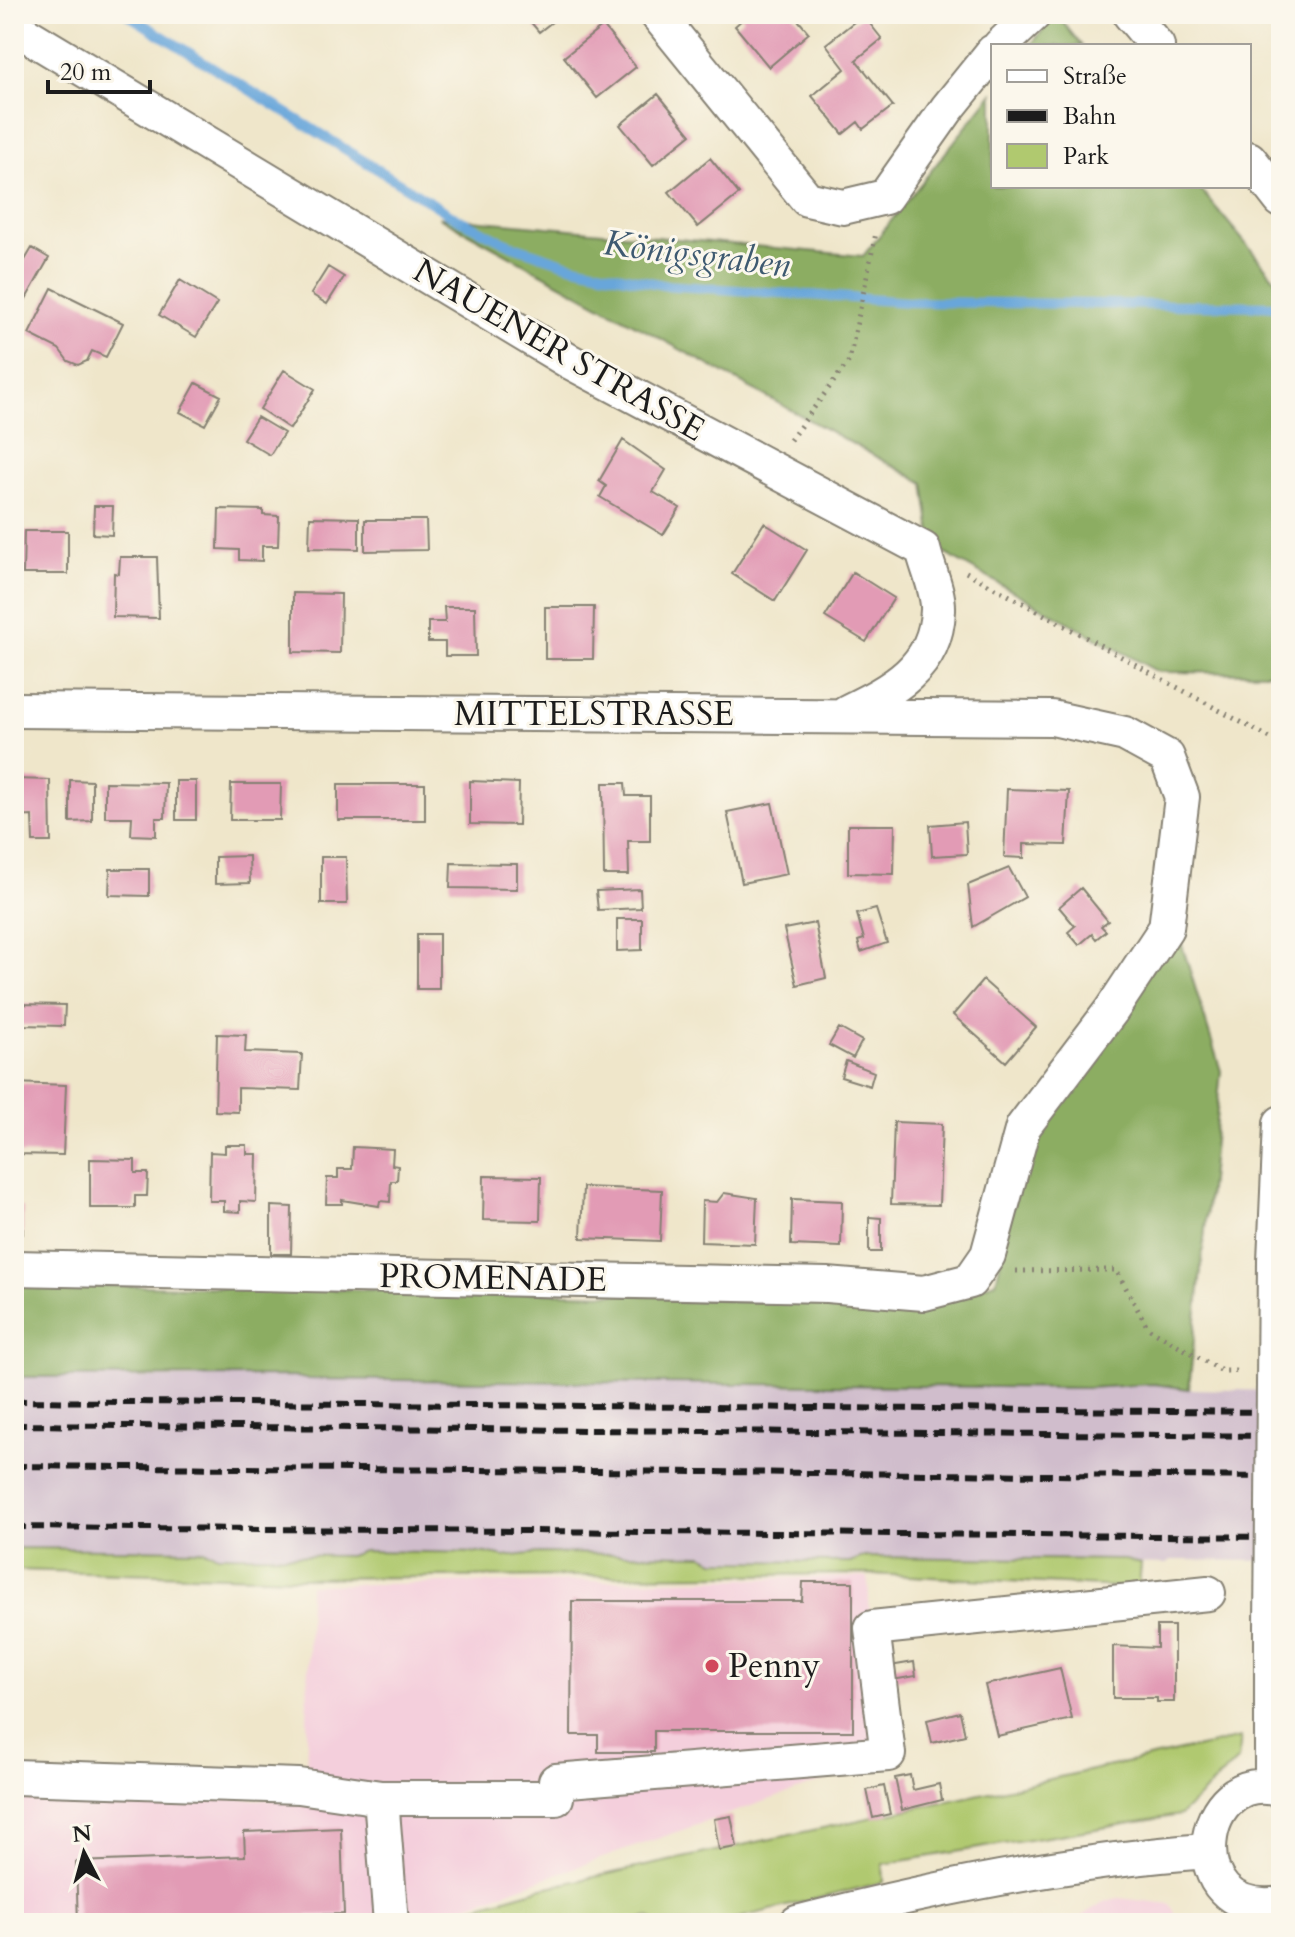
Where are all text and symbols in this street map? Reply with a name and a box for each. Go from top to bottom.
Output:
scale bar [48,44,150,94]
legend [991,44,1251,188]
text: 20 m [60,56,112,89]
text: Straße [1063,60,1127,93]
text: Bahn [1063,100,1117,133]
text: Park [1063,140,1109,173]
water label: Königsgraben [601,218,794,290]
street label: NAUENER STRASSE [405,248,713,452]
street label: MITTELSTRASSE [454,691,734,737]
street label: PROMENADE [379,1253,607,1303]
place label: Penny [728,1643,820,1689]
marker: Penny [703,1657,721,1675]
north arrow [44,1813,124,1893]
text: N [71,1818,93,1850]

